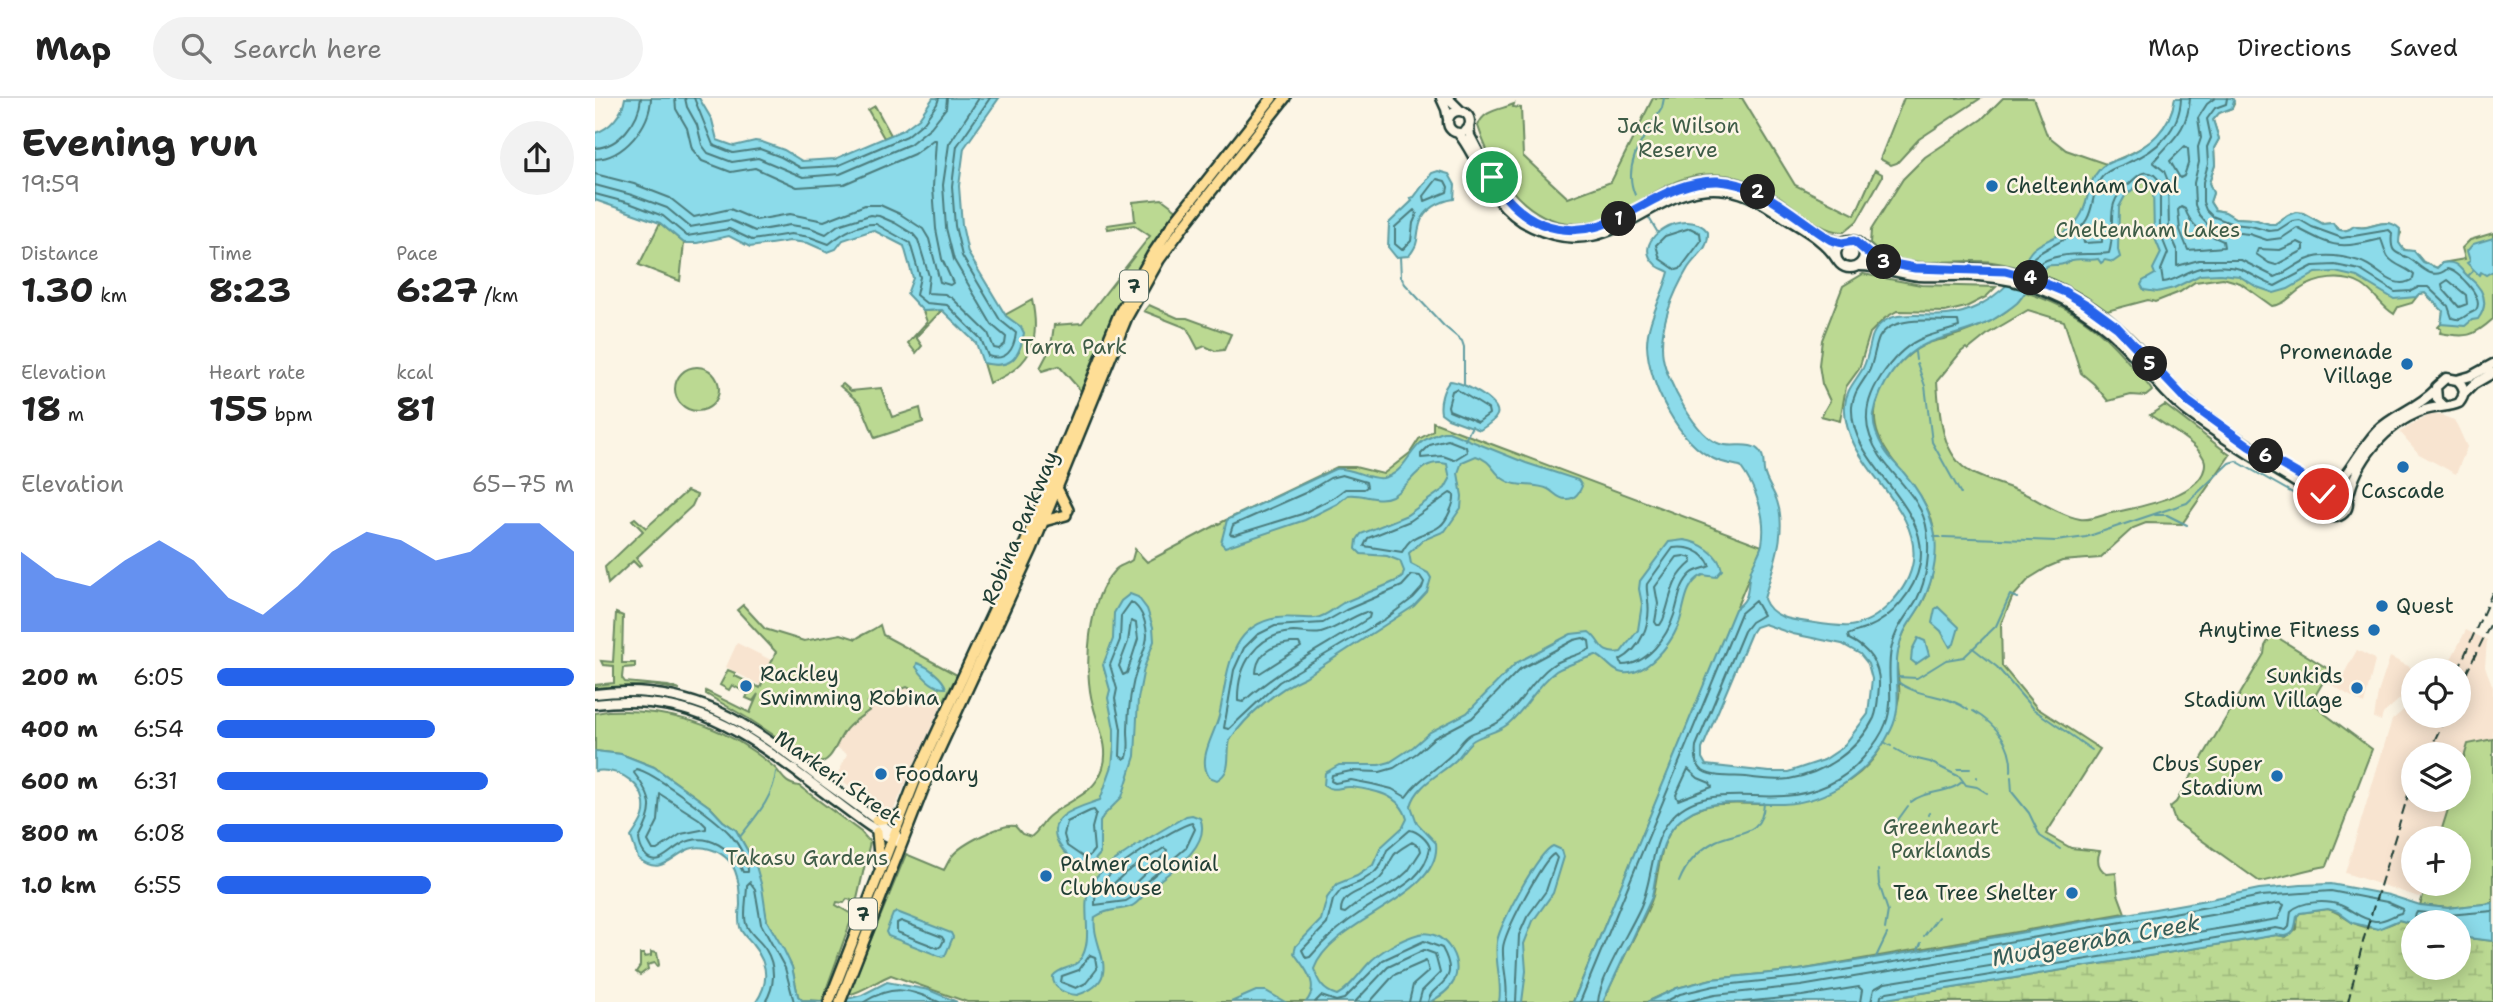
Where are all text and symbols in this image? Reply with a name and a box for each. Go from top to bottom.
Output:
search box [153,17,643,80]
text: Map [35,26,111,71]
icon: search [177,29,215,67]
text: Search here [233,31,382,66]
text: Map [2148,32,2199,64]
text: Directions [2237,32,2352,64]
text: Saved [2390,32,2458,64]
park label: Jack Wilson Reserve [1617,112,1739,164]
text: Evening run [21,117,258,168]
button: share [500,121,574,195]
pin [1462,147,1522,207]
icon: arrive [1473,158,1511,196]
text: 19:59 [21,169,80,199]
place label: Cheltenham Oval [2006,172,2180,200]
pin: 2 [1741,174,1775,210]
marker: Cheltenham Oval [1984,178,2000,194]
text: 2 [1751,179,1764,204]
pin: 1 [1601,202,1637,236]
text: 1 [1614,206,1623,231]
park label: Cheltenham Lakes [2055,216,2241,244]
text: Distance [21,241,99,266]
text: Time [209,241,252,266]
text: Pace [396,241,438,266]
pin: 3 [1867,244,1901,280]
text: 3 [1877,249,1890,274]
pin: 4 [2013,260,2049,296]
text: 4 [2024,265,2037,290]
text: 1.30 [21,266,94,313]
text: 8:23 [209,266,291,313]
text: 6:27 [396,266,478,313]
road number: 7 [1120,270,1148,302]
text: km [94,283,127,308]
text: /km [478,283,518,308]
park label: Tarra Park [1021,333,1127,361]
place label: Promenade Village [2279,338,2393,390]
pin: 5 [2133,346,2167,382]
text: 5 [2144,351,2155,376]
marker: Promenade Village [2399,356,2415,372]
text: Elevation [21,360,106,385]
text: Heart rate [209,360,305,385]
text: kcal [396,360,433,385]
text: 18 [21,385,61,432]
text: 155 [209,385,268,432]
text: 81 [396,385,436,432]
text: m [61,402,84,427]
text: bpm [268,402,313,427]
pin: 6 [2249,438,2283,474]
text: 6 [2259,443,2272,468]
street label: Robina Parkway [975,447,1065,609]
marker: Cascade [2395,459,2411,475]
pin [2293,464,2353,524]
text: Elevation [21,469,124,499]
text: 65–75 m [472,469,574,499]
icon: check [2304,475,2342,513]
place label: Cascade [2361,477,2445,505]
place label: Quest [2396,592,2454,620]
marker: Quest [2374,598,2390,614]
place label: Anytime Fitness [2198,616,2360,644]
marker: Anytime Fitness [2366,622,2382,638]
map controls [2401,658,2471,980]
button: locate [2401,658,2471,728]
place label: Rackley Swimming Robina [760,660,939,712]
text: 200 m [21,662,98,692]
text: 6:05 [133,662,184,692]
place label: Sunkids Stadium Village [2184,662,2343,714]
marker: Rackley Swimming Robina [738,678,754,694]
marker: Sunkids Stadium Village [2349,680,2365,696]
text: 400 m [21,714,98,744]
text: 6:54 [133,714,184,744]
street label: Markeri Street [769,724,907,832]
button: layers [2401,742,2471,812]
place label: Cbus Super Stadium [2152,750,2263,802]
place label: Foodary [895,760,979,788]
text: 600 m [21,766,98,796]
text: 6:31 [133,766,178,796]
marker: Foodary [873,766,889,782]
marker: Cbus Super Stadium [2269,768,2285,784]
park label: Greenheart Parklands [1883,813,1999,865]
text: 800 m [21,818,98,848]
text: 6:08 [133,818,186,848]
button: + [2401,826,2471,896]
park label: Takasu Gardens [726,844,888,872]
place label: Palmer Colonial Clubhouse [1060,850,1219,902]
marker: Palmer Colonial Clubhouse [1038,868,1054,884]
text: 1.0 km [21,870,96,900]
text: 6:55 [133,870,182,900]
place label: Tea Tree Shelter [1893,879,2058,907]
marker: Tea Tree Shelter [2064,885,2080,901]
road number: 7 [849,898,877,930]
water label: Mudgeeraba Creek [1989,907,2203,973]
button: − [2401,910,2471,980]

